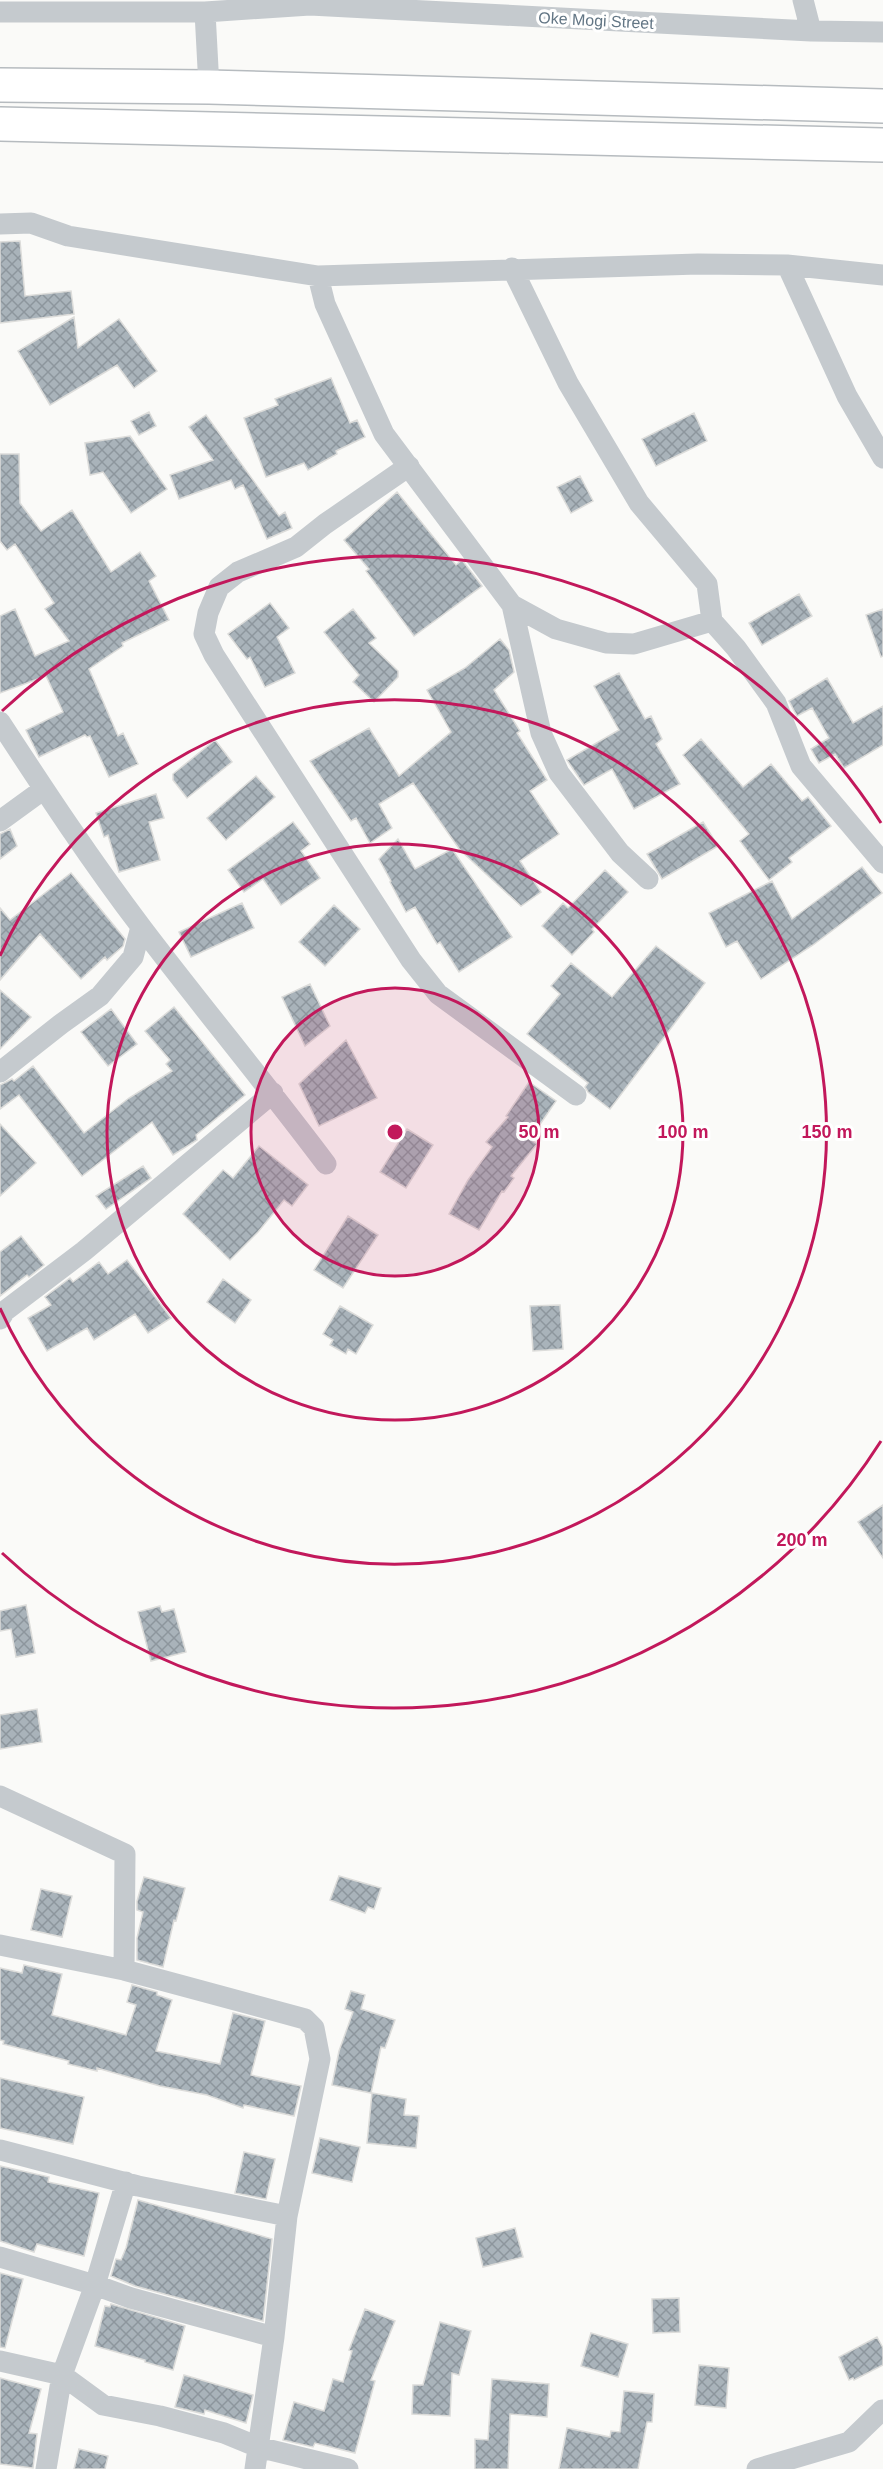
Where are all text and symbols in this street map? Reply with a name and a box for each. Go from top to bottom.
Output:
street label: Oke Mogi Street [538,9,655,32]
centre of rings [385,1122,405,1142]
text: 50 m [518,1122,560,1142]
text: 100 m [657,1122,709,1142]
text: 150 m [801,1122,853,1142]
text: 200 m [776,1530,828,1550]

